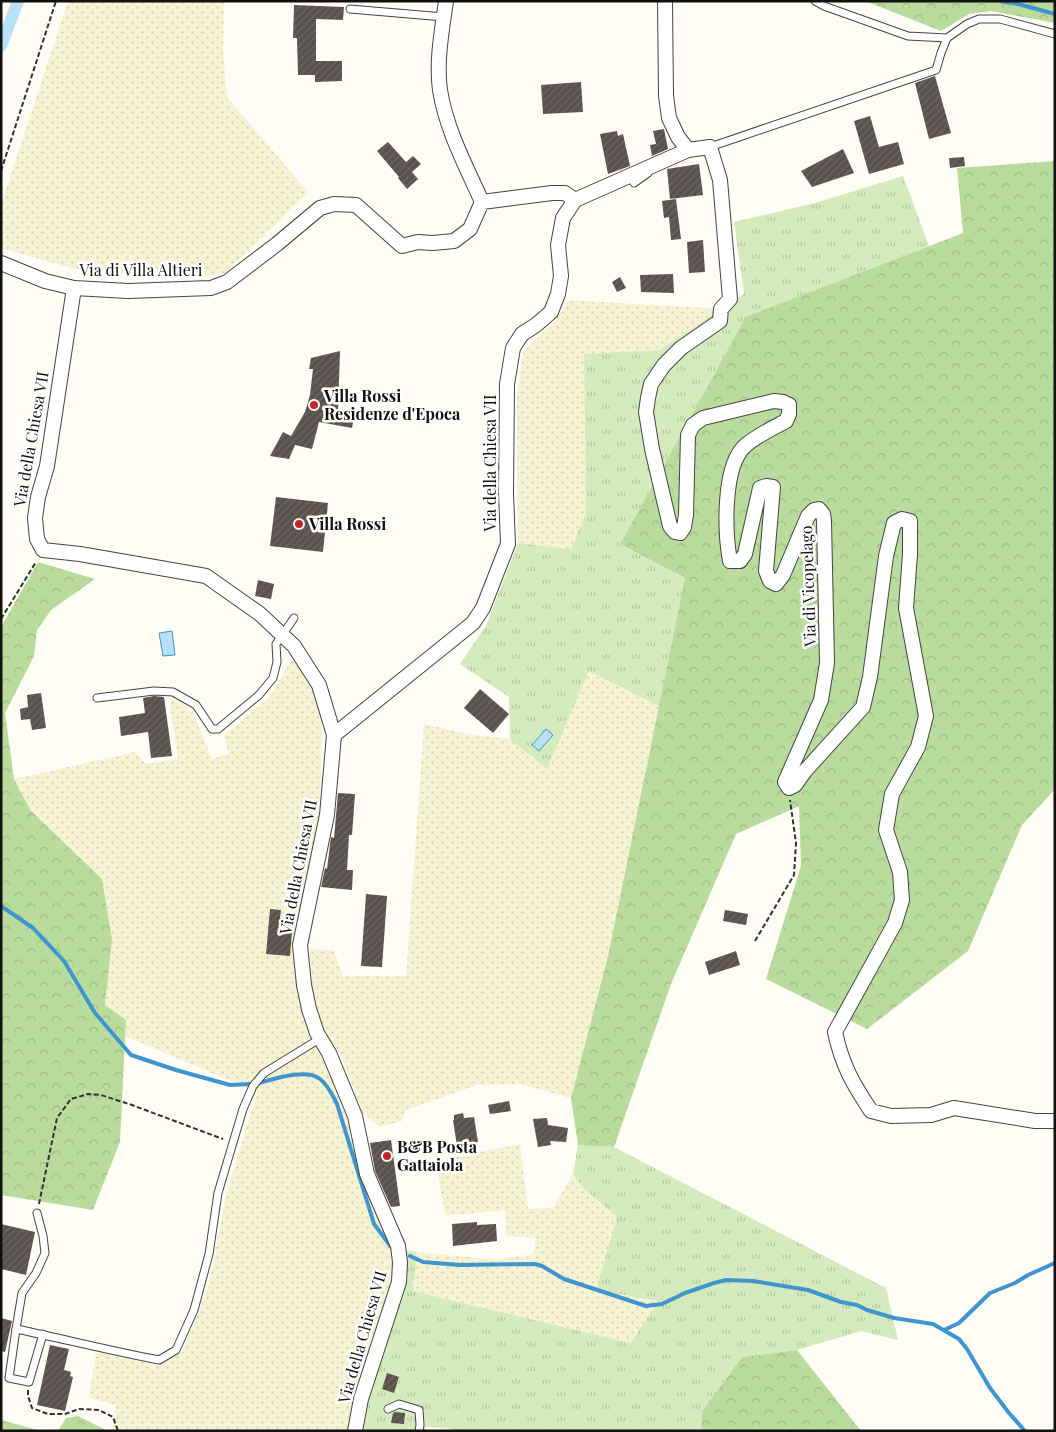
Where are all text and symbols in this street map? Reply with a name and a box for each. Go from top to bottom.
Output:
street label: Via di Villa Altieri [78,259,203,280]
street label: Via della Chiesa VII [8,370,53,509]
place label: Villa Rossi Residenze d'Epoca [323,385,461,424]
street label: Via della Chiesa VII [479,395,500,532]
marker: Villa Rossi Residenze d'Epoca [308,399,320,411]
place label: Villa Rossi [308,513,386,534]
marker: Villa Rossi [293,518,305,530]
street label: Via di Vicopelago [795,525,820,648]
street label: Via della Chiesa VII [274,798,321,937]
place label: B&B Posta Gattaiola [397,1136,478,1175]
marker: B&B Posta Gattaiola [381,1150,393,1162]
street label: Via della Chiesa VII [332,1268,390,1407]

